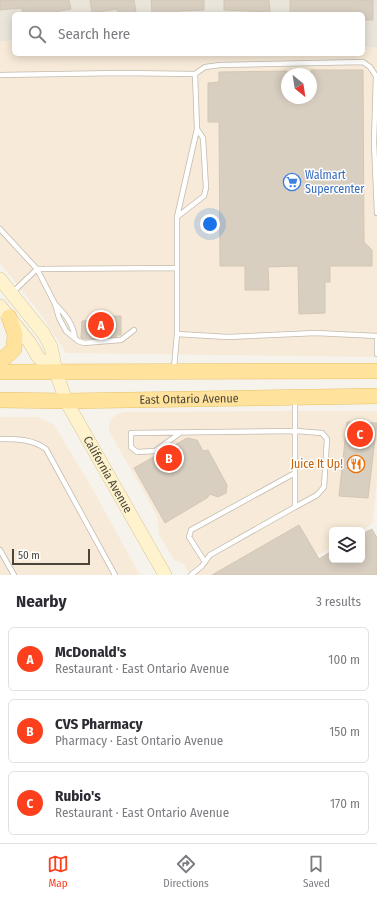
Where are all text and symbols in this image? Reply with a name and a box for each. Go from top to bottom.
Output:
search box [12,12,365,56]
icon: search [26,23,48,45]
text: Search here [58,25,130,43]
north arrow [281,68,317,104]
place label: Walmart Supercenter [305,168,365,196]
supermarket icon: Walmart Supercenter [282,172,302,192]
your location [200,214,220,234]
pin: A [88,310,114,340]
street label: East Ontario Avenue [139,391,239,407]
pin: C [347,419,373,449]
street label: California Avenue [80,434,135,516]
pin: B [156,443,182,473]
restaurant icon: Juice It Up! [346,454,366,474]
place label: Juice It Up! [291,457,343,471]
map controls [329,527,365,563]
button: layers [329,527,365,563]
scale bar [12,547,90,566]
text: 50 m [18,549,40,562]
text: Nearby [16,591,67,612]
text: 3 results [316,594,361,609]
text: McDonald's [55,643,126,661]
text: A [26,652,34,667]
text: 100 m [328,652,360,667]
text: Restaurant · East Ontario Avenue [55,661,229,676]
text: CVS Pharmacy [55,715,143,733]
text: B [26,724,34,739]
text: 150 m [329,724,360,739]
text: Pharmacy · East Ontario Avenue [55,733,223,748]
text: Rubio's [55,787,101,805]
text: C [27,796,33,811]
text: 170 m [330,796,360,811]
text: Restaurant · East Ontario Avenue [55,805,229,820]
tab: Map [47,853,69,890]
tab: Directions [163,853,209,890]
tab: Saved [303,853,330,890]

